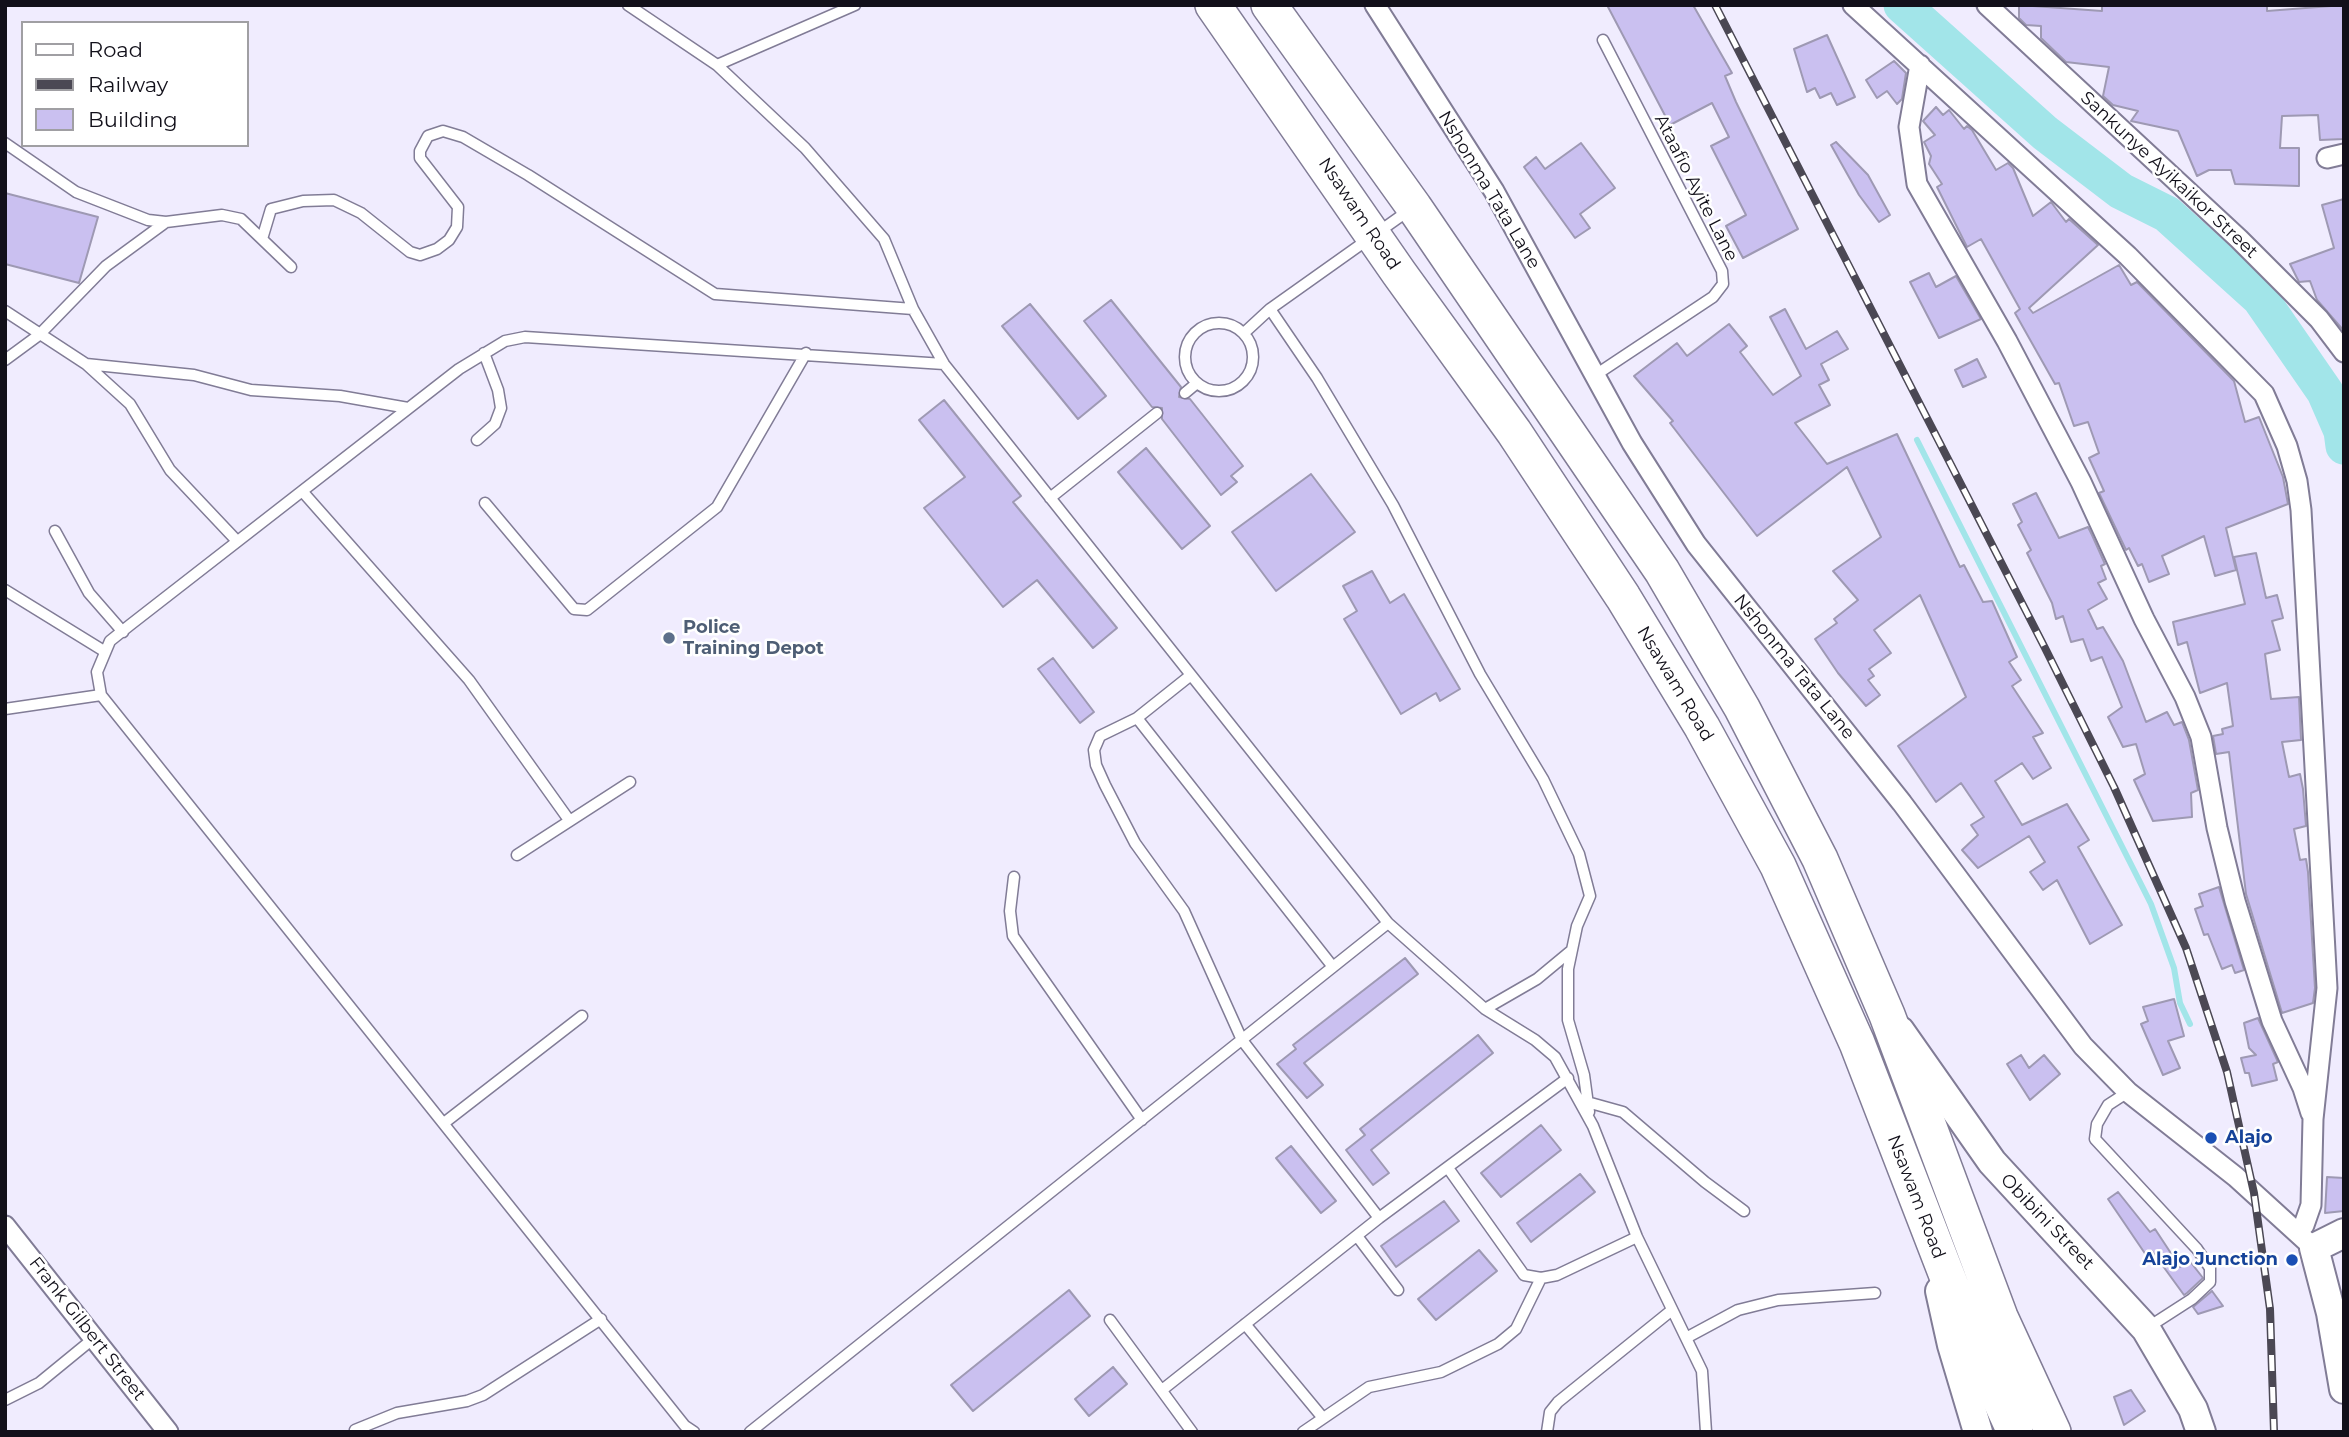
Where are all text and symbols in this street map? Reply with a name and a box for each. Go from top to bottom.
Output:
legend [21,21,248,147]
text: Road [88,37,143,62]
text: Railway [88,72,168,97]
street label: Sankunye Ayikaikor Street [2076,87,2262,263]
text: Building [88,107,178,132]
street label: Nshonma Tata Lane [1433,107,1545,273]
street label: Ataafio Ayite Lane [1650,111,1742,265]
street label: Nsawam Road [1313,154,1405,274]
street label: Nshonma Tata Lane [1729,590,1859,744]
place label: Police Training Depot [683,617,824,660]
street label: Nsawam Road [1632,622,1718,746]
marker: Police Training Depot [661,630,677,646]
place label: Alajo [2225,1127,2273,1149]
marker: Alajo [2203,1130,2219,1146]
street label: Nsawam Road [1882,1132,1950,1262]
street label: Obibini Street [1996,1169,2098,1275]
place label: Alajo Junction [2142,1249,2278,1271]
marker: Alajo Junction [2284,1252,2300,1268]
street label: Frank Gilbert Street [24,1253,150,1405]

